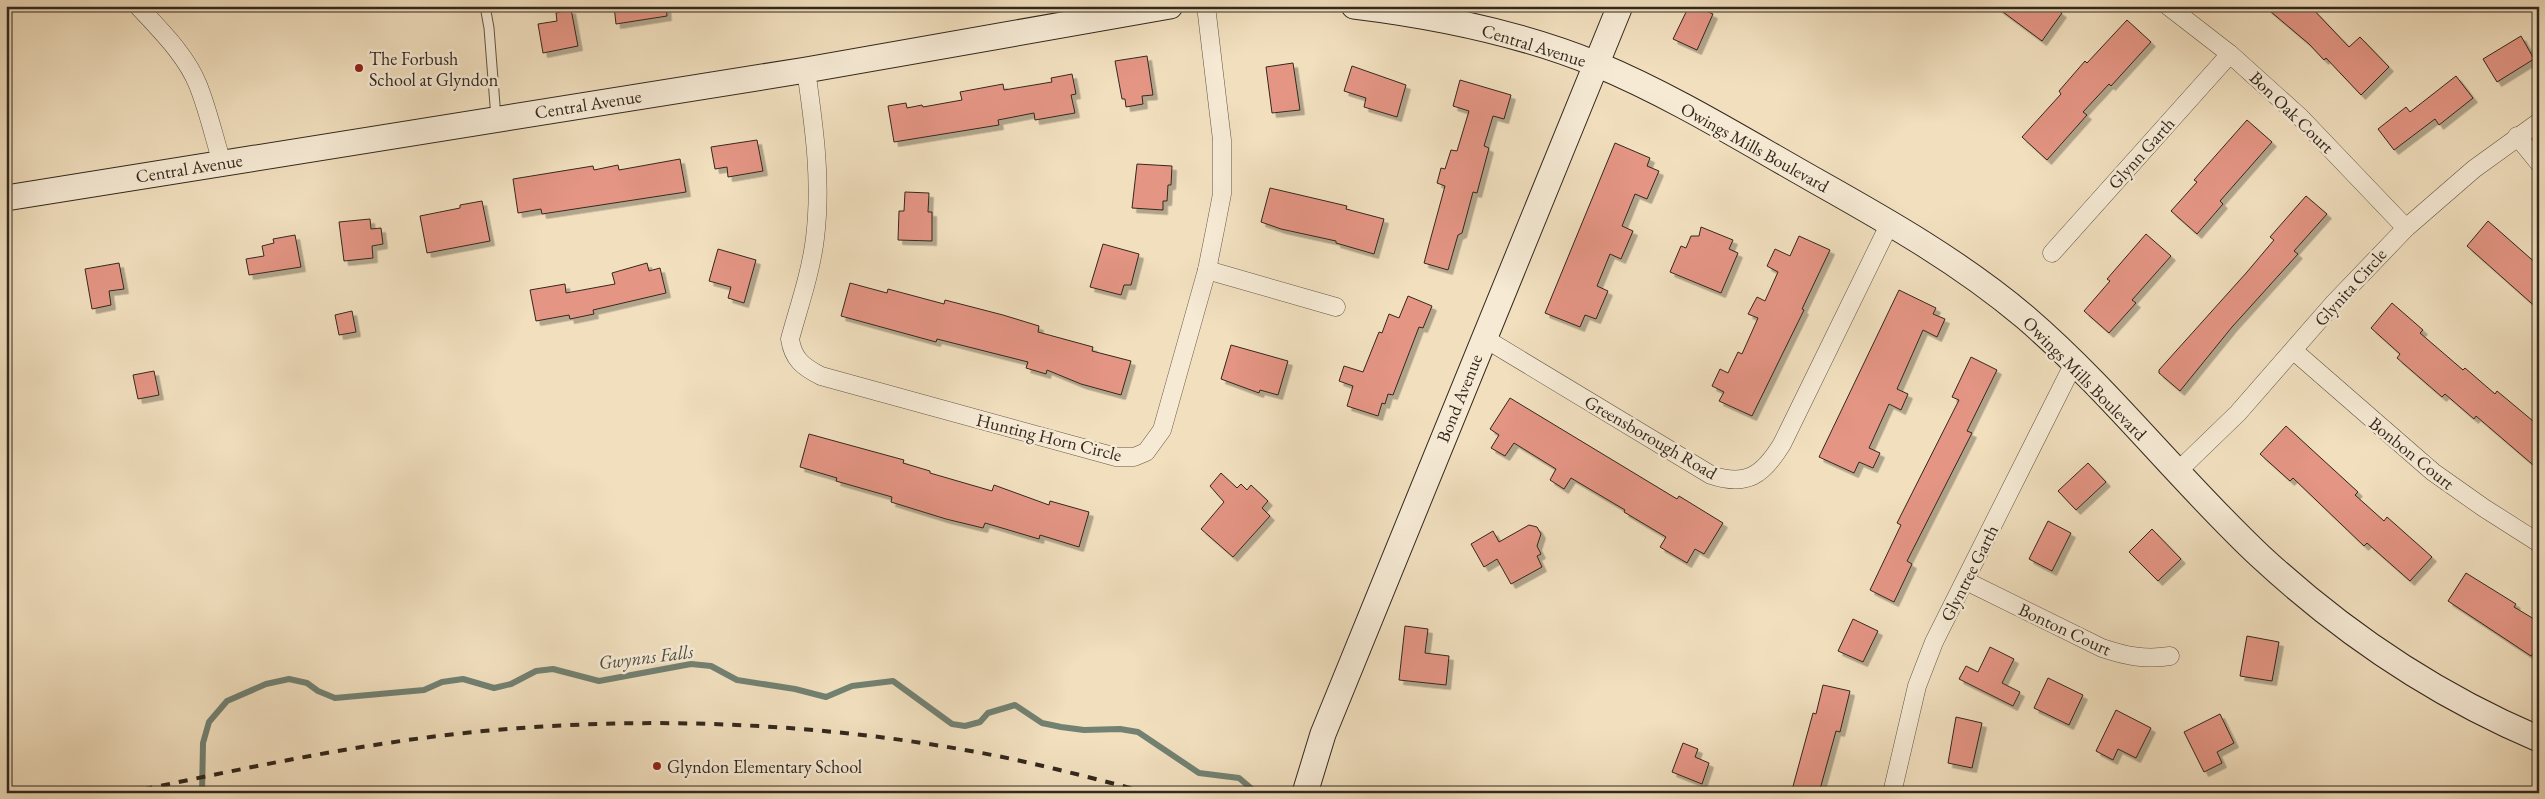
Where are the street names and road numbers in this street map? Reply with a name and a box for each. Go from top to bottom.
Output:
street label: Central Avenue [1479,18,1589,72]
street label: Bon Oak Court [2245,66,2339,158]
street label: Central Avenue [533,84,643,124]
street label: Owings Mills Boulevard [1677,97,1834,198]
street label: Glynn Garth [2103,112,2179,194]
street label: Central Avenue [134,148,244,188]
street label: Glynita Circle [2309,243,2391,331]
street label: Owings Mills Boulevard [2018,311,2152,445]
street label: Bond Avenue [1431,350,1487,446]
street label: Greensborough Road [1581,390,1722,485]
street label: Hunting Horn Circle [974,408,1124,466]
street label: Bonbon Court [2365,412,2460,495]
street label: Glyntree Garth [1935,521,2003,625]
street label: Bonton Court [2015,598,2115,661]

